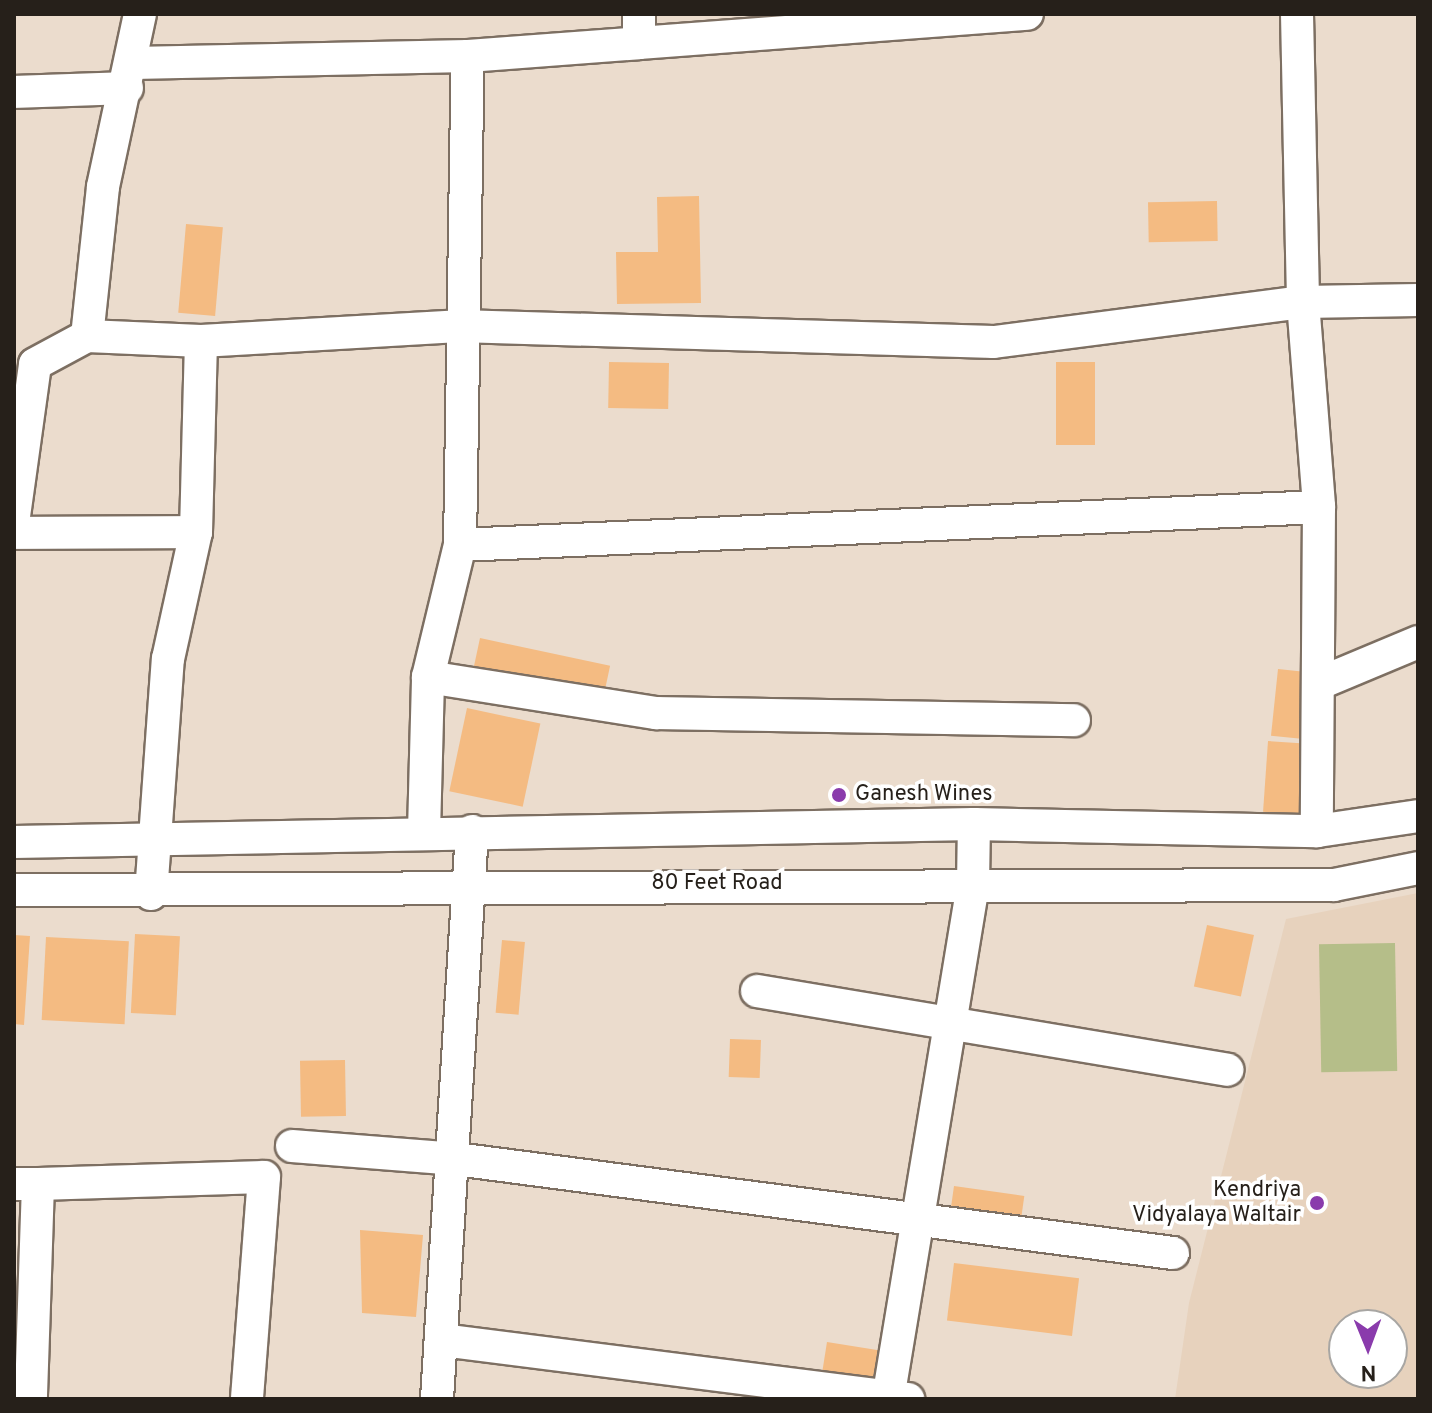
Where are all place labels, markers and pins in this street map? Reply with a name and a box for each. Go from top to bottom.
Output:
place label: Ganesh Wines [855,782,993,808]
marker: Ganesh Wines [830,786,848,804]
place label: Kendriya Vidyalaya Waltair [1132,1177,1301,1228]
marker: Kendriya Vidyalaya Waltair [1308,1194,1326,1212]

